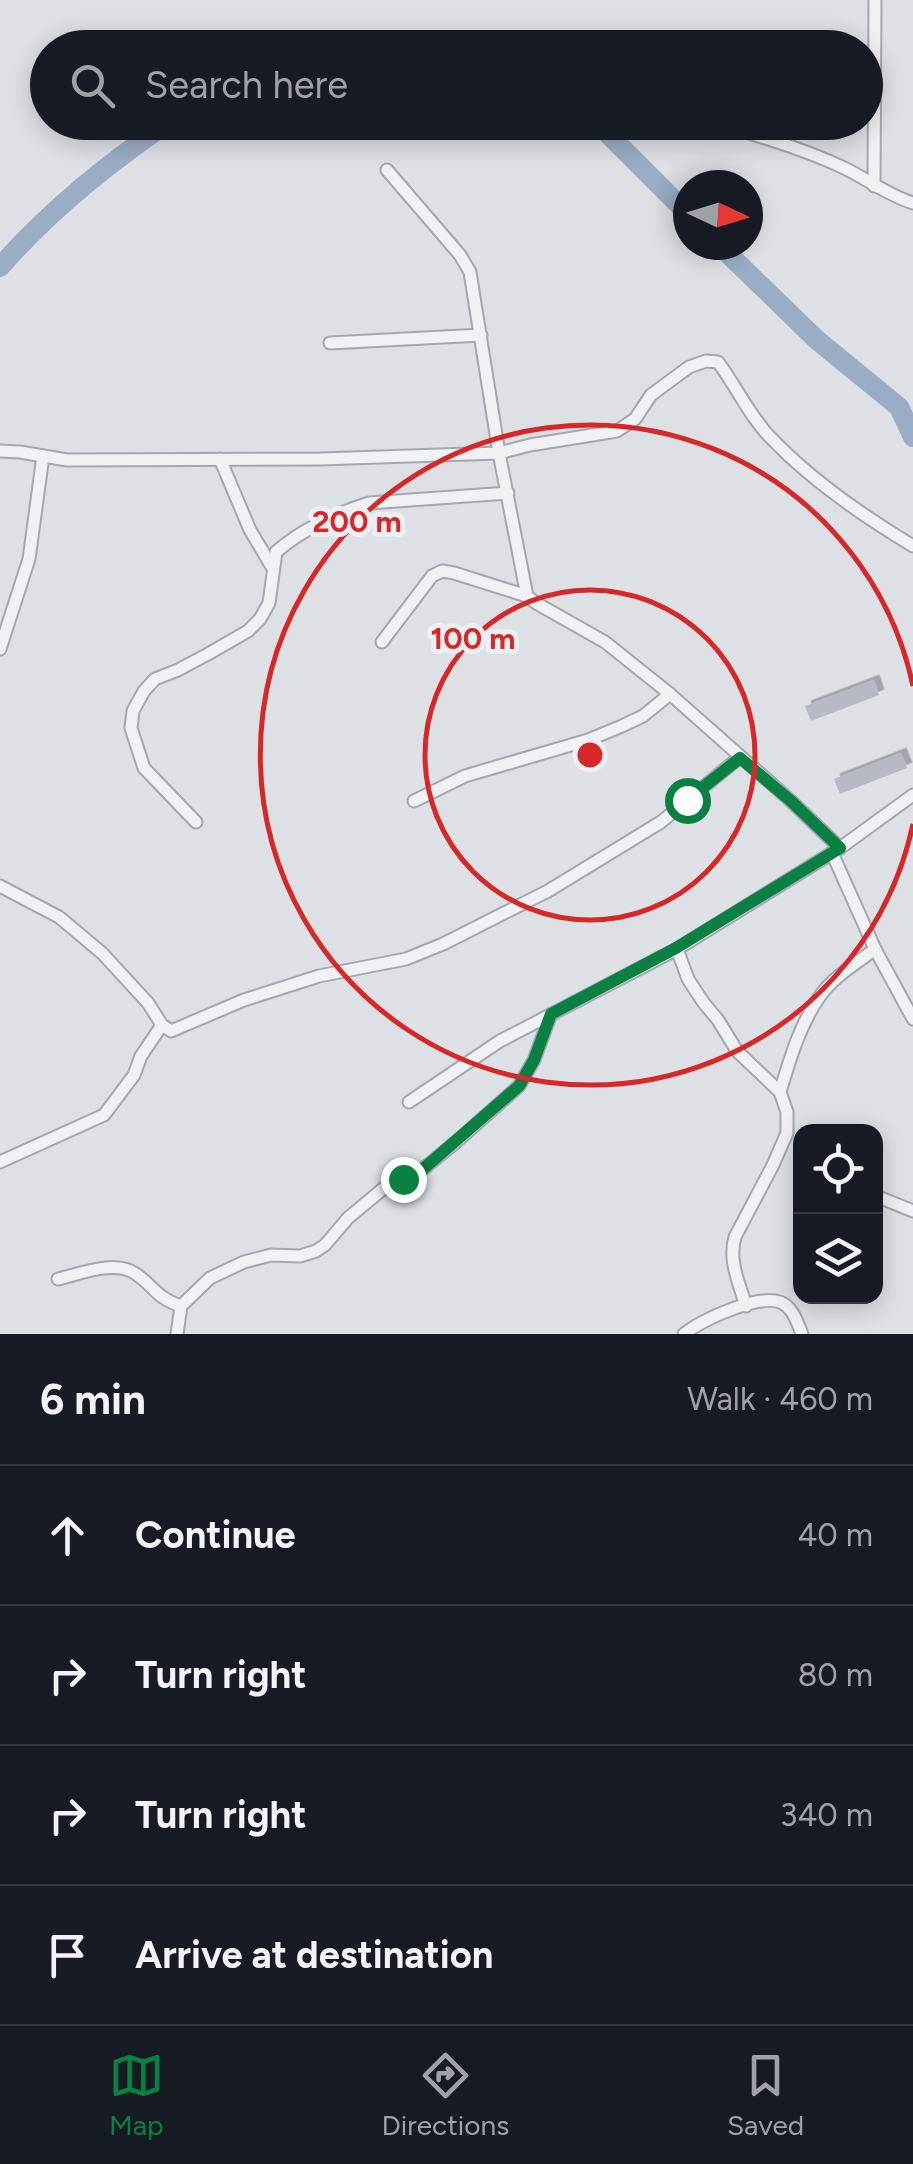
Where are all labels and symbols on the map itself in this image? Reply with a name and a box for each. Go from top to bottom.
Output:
north arrow [673,170,763,260]
text: 200 m [312,503,402,540]
text: 100 m [431,620,515,657]
centre of rings [572,737,608,773]
route start [665,778,711,824]
route end [381,1157,427,1203]

